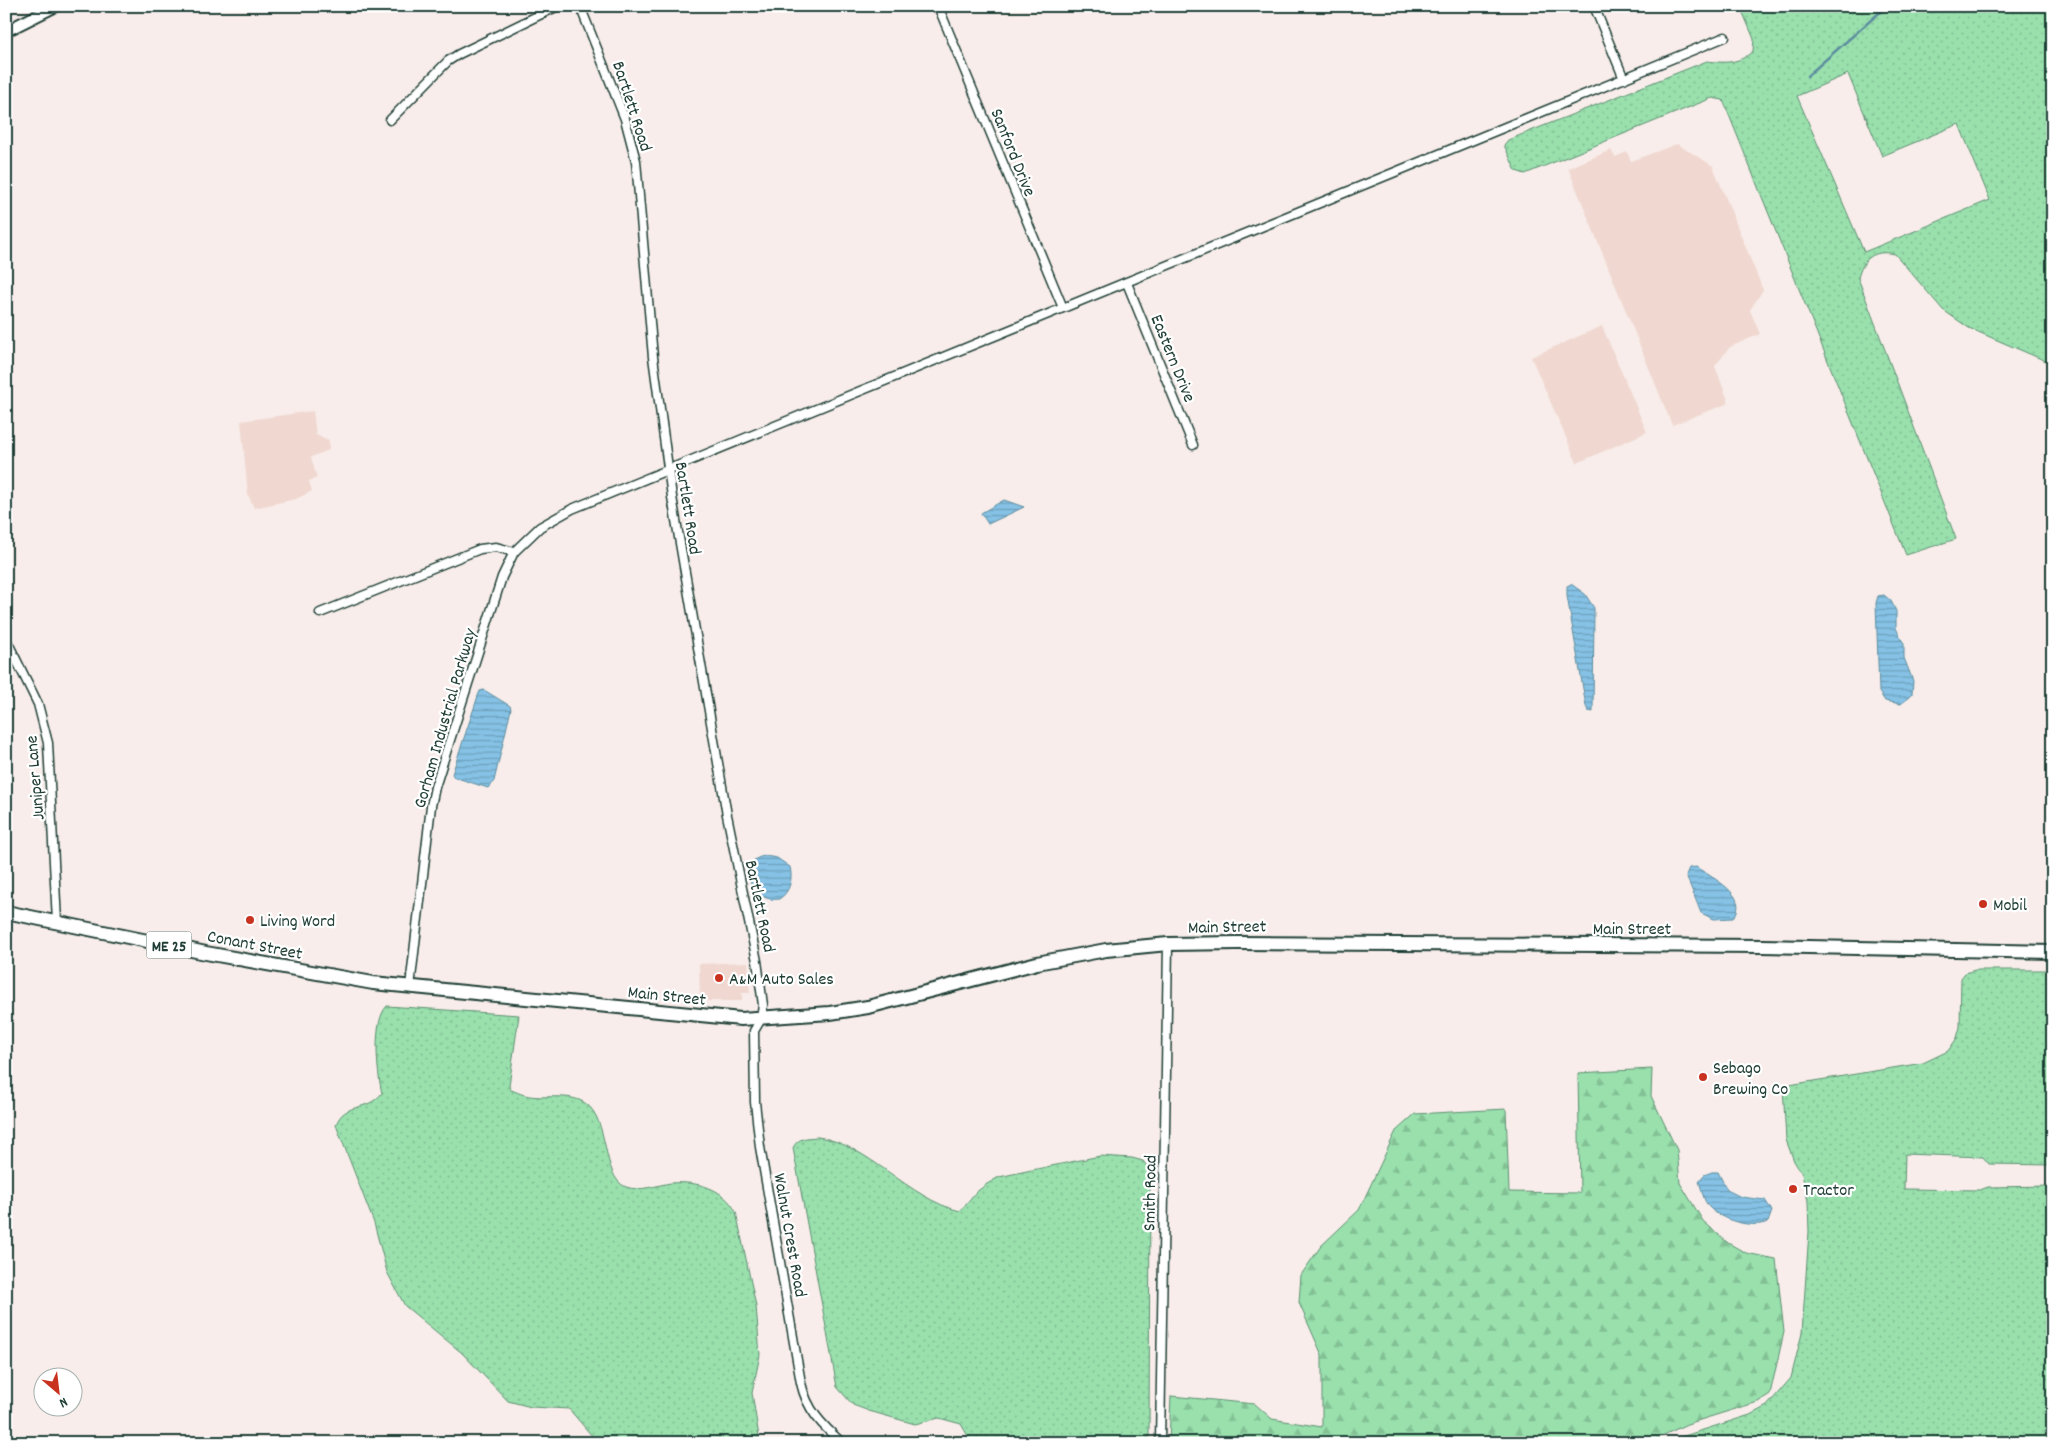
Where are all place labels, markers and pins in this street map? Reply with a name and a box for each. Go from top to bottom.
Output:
place label: Mobil [1993,894,2028,919]
marker: Mobil [1977,898,1989,910]
place label: Living Word [260,910,335,935]
marker: Living Word [244,914,256,926]
place label: A&M Auto Sales [729,968,834,993]
marker: A&M Auto Sales [713,972,725,984]
place label: Sebago Brewing Co [1713,1057,1788,1103]
marker: Sebago Brewing Co [1697,1071,1709,1083]
place label: Tractor [1803,1179,1854,1204]
marker: Tractor [1787,1183,1799,1195]

